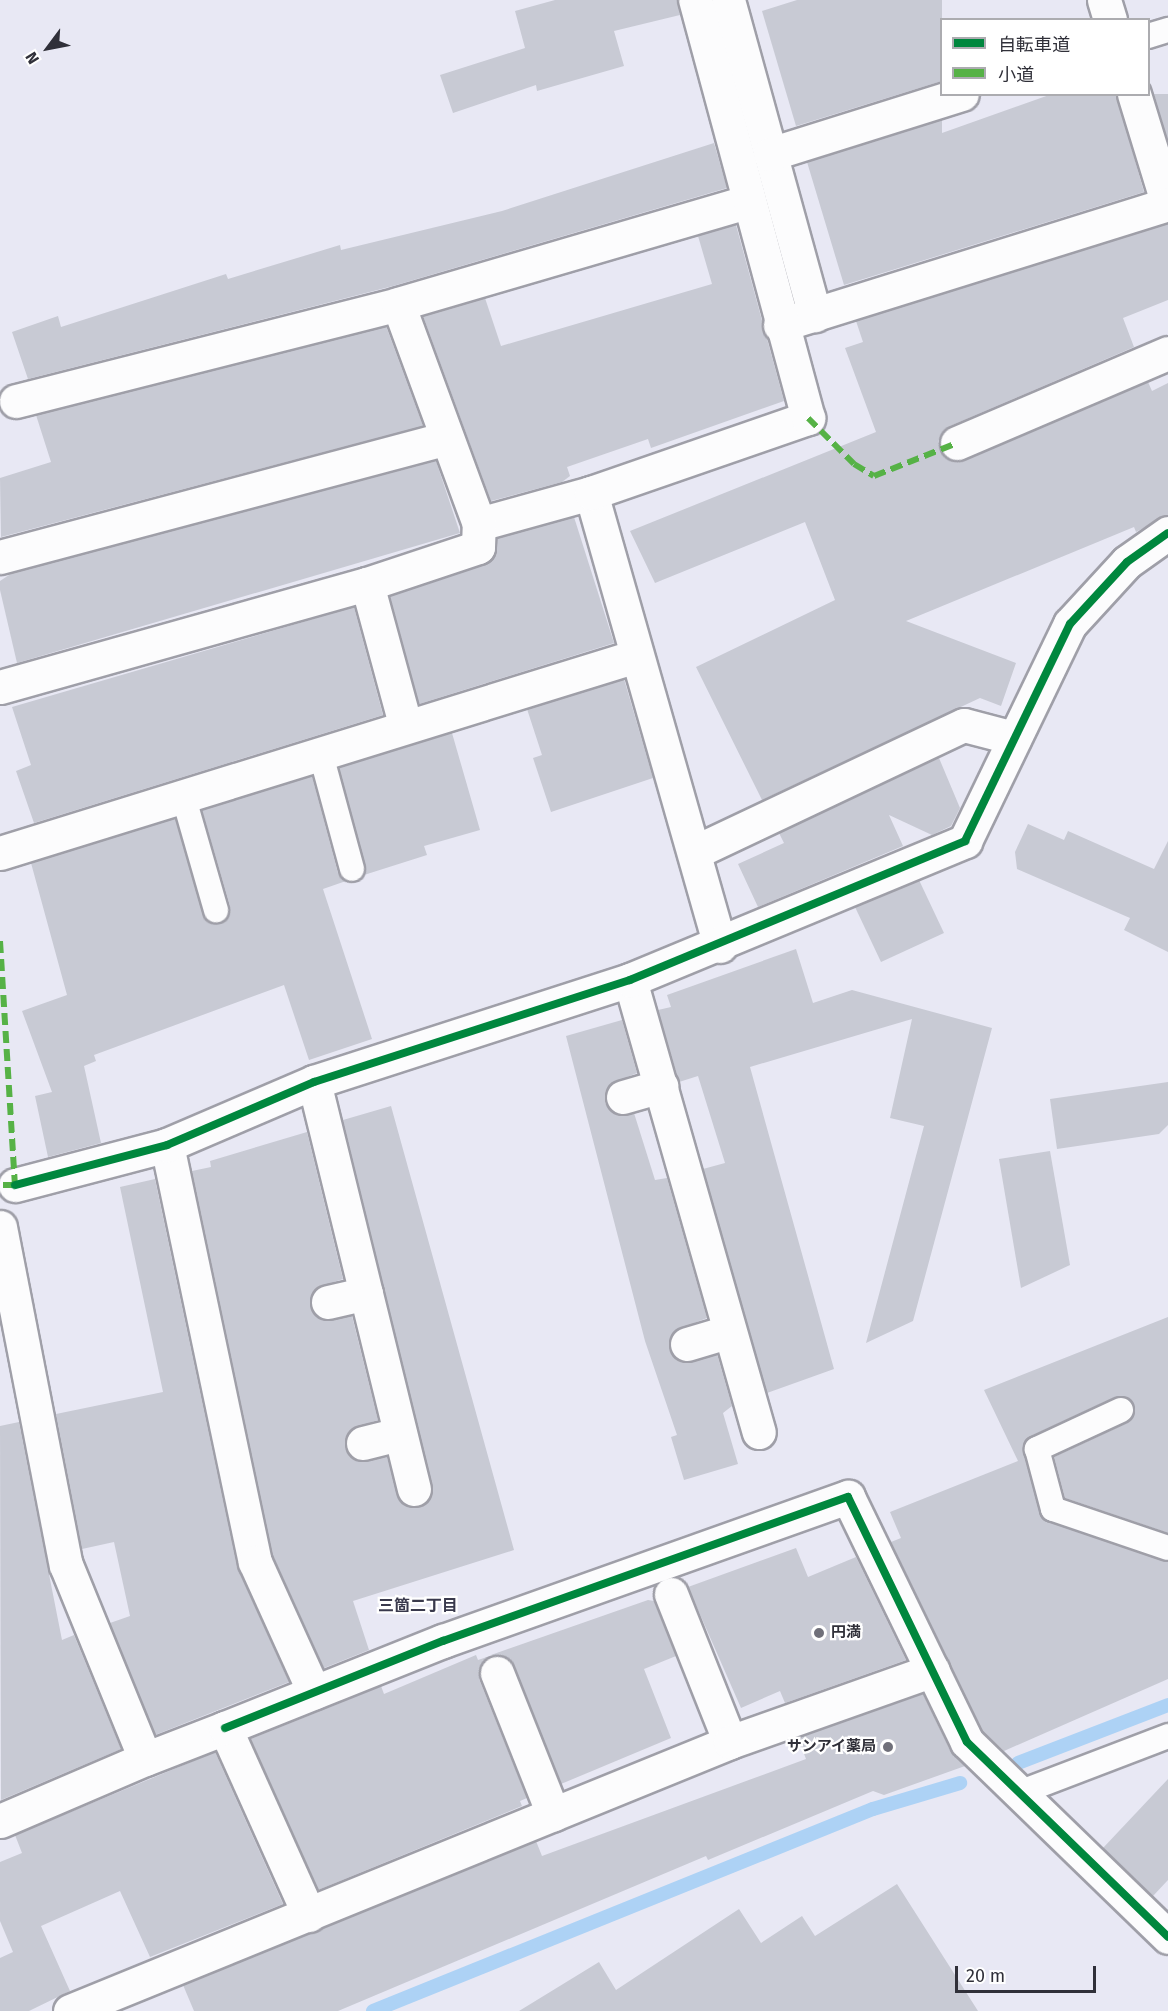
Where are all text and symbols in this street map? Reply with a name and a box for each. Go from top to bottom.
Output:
north arrow [18,18,78,78]
legend [940,18,1150,96]
text: 自転車道 [998,34,1070,56]
text: N [21,48,43,67]
text: 小道 [998,64,1034,86]
district label: 三箇二丁目 [378,1596,458,1616]
place label: 円満 [831,1624,861,1642]
marker: 円満 [812,1626,826,1640]
place label: サンアイ薬局 [786,1738,876,1756]
marker: サンアイ薬局 [881,1740,895,1754]
scale bar [958,1954,1099,1992]
text: 20 m [966,1965,1005,1987]

